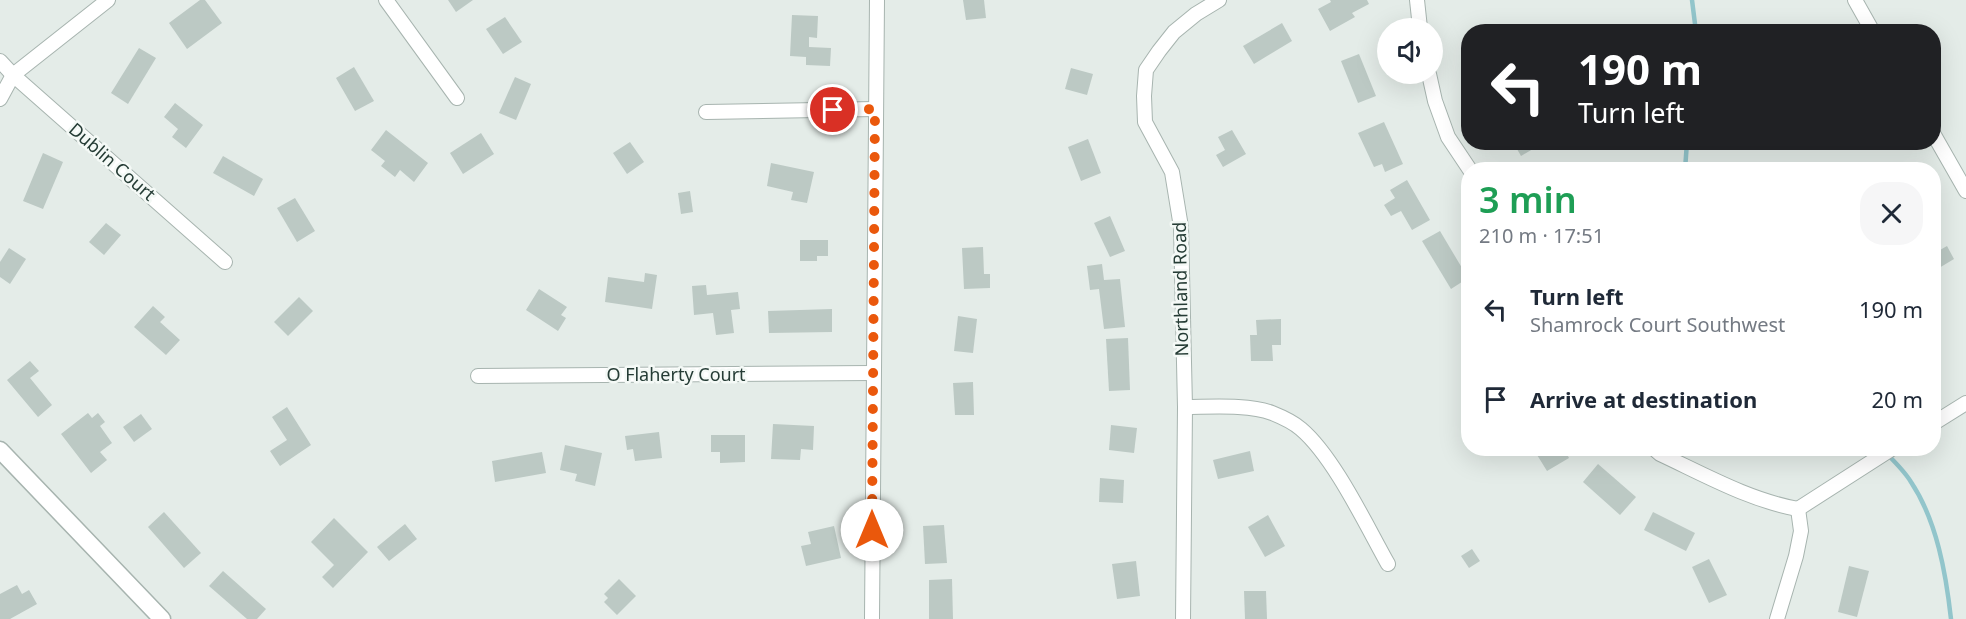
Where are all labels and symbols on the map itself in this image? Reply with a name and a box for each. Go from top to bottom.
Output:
pin [807,84,858,135]
street label: Dublin Court [64,117,162,206]
street label: Northland Road [1167,222,1193,356]
street label: O Flaherty Court [606,362,746,386]
position arrow [840,498,904,562]

